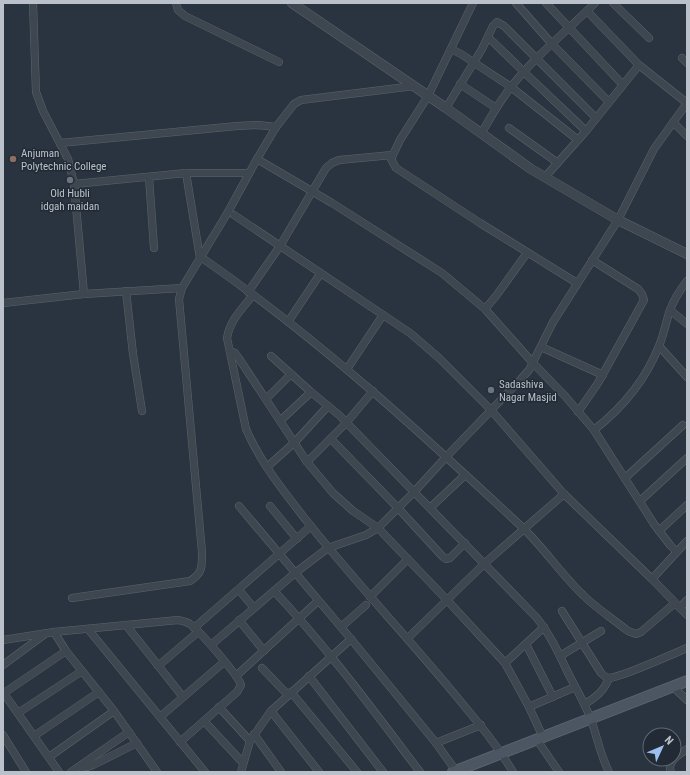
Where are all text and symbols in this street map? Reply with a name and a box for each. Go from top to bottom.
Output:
place label: Anjuman Polytechnic College [21,147,106,173]
marker: Anjuman Polytechnic College [8,154,18,164]
marker: Old Hubli idgah maidan [65,175,75,185]
place label: Old Hubli idgah maidan [41,187,99,213]
place label: Sadashiva Nagar Masjid [499,378,557,404]
marker: Sadashiva Nagar Masjid [486,385,496,395]
north arrow [642,727,682,767]
text: N [662,733,676,748]

